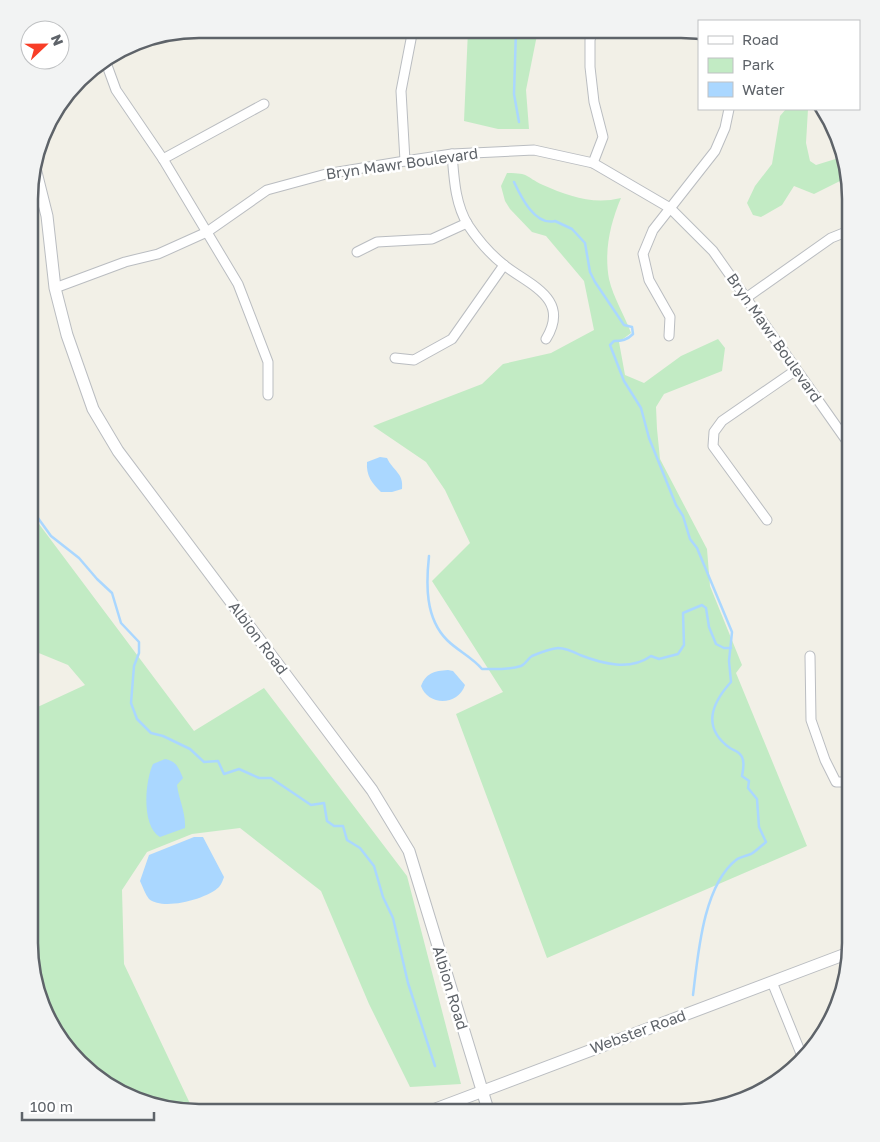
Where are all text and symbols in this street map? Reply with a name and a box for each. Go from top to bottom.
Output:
north arrow [20,20,70,70]
legend [698,20,860,110]
text: Road [742,30,779,48]
text: N [48,32,67,48]
text: Park [742,55,775,73]
text: Water [742,80,785,98]
street label: Bryn Mawr Boulevard [325,143,479,183]
street label: Bryn Mawr Boulevard [724,270,826,405]
street label: Albion Road [226,597,292,677]
street label: Albion Road [430,944,472,1032]
street label: Webster Road [587,1005,688,1057]
scale bar [22,1090,155,1122]
text: 100 m [30,1097,73,1115]

